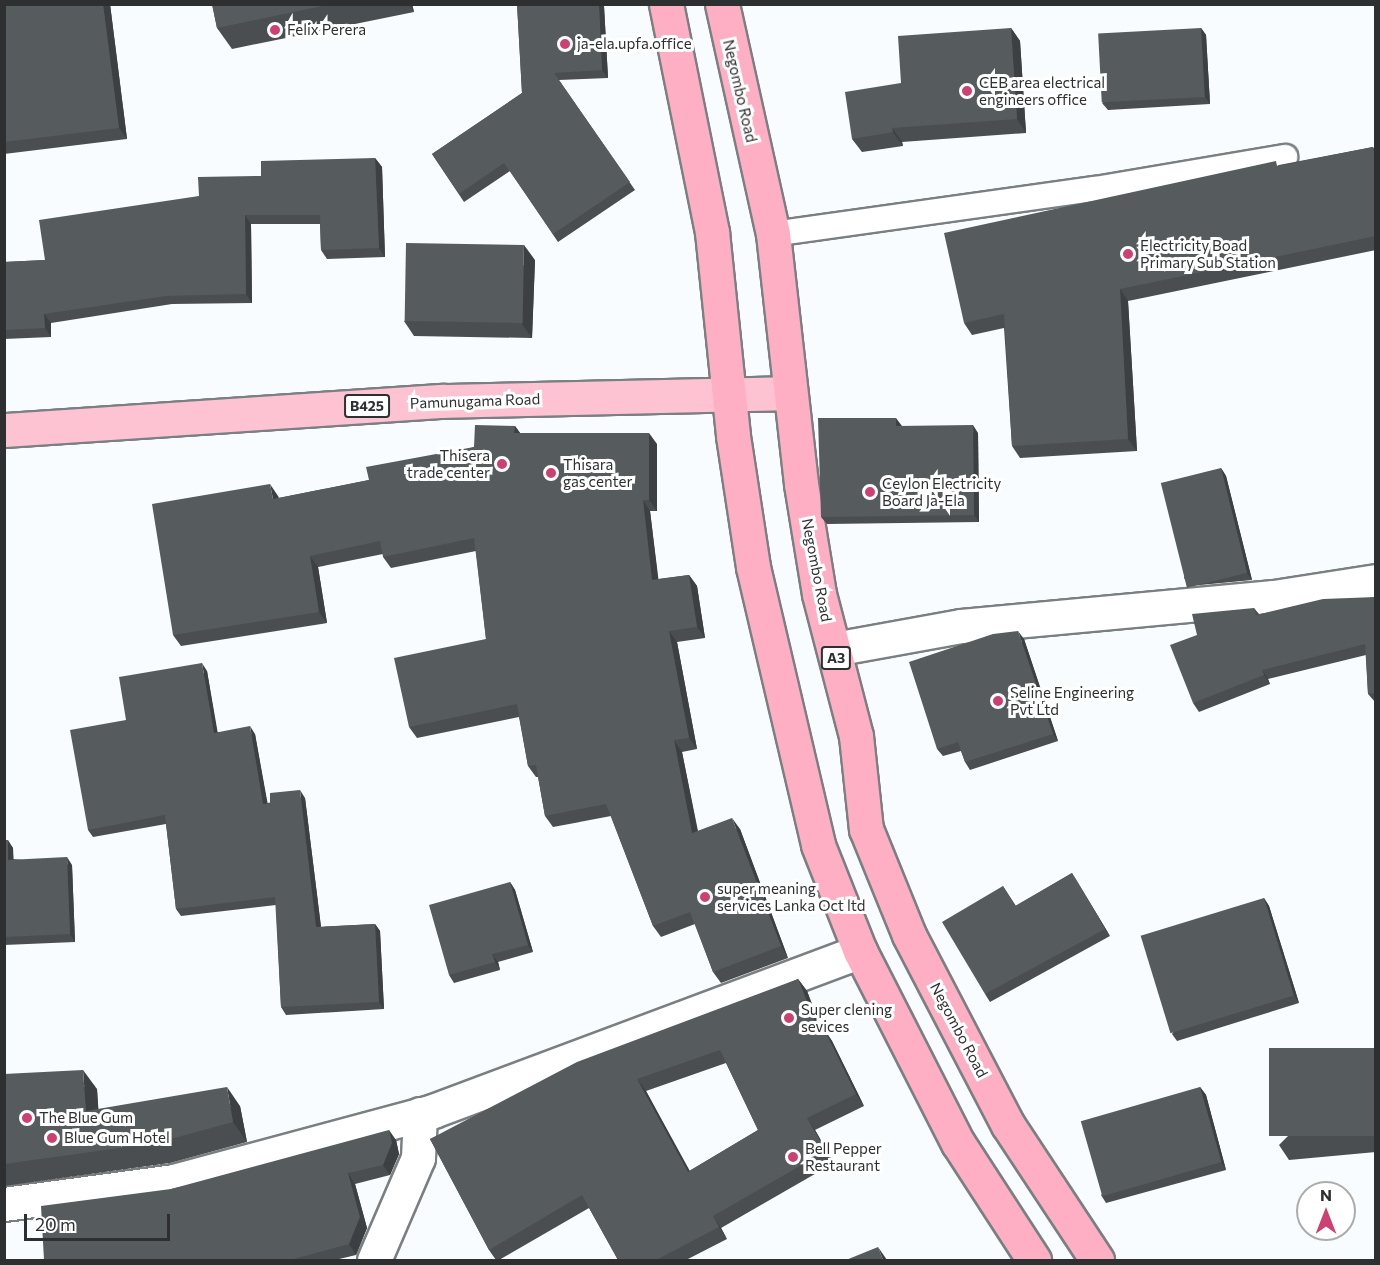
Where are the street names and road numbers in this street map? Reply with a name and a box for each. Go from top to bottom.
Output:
street label: Negombo Road [719,38,761,144]
street label: Pamunugama Road [410,390,540,412]
road number: B425 [343,395,391,417]
street label: Negombo Road [798,517,836,623]
road number: A3 [820,647,852,669]
street label: Negombo Road [926,979,992,1081]

